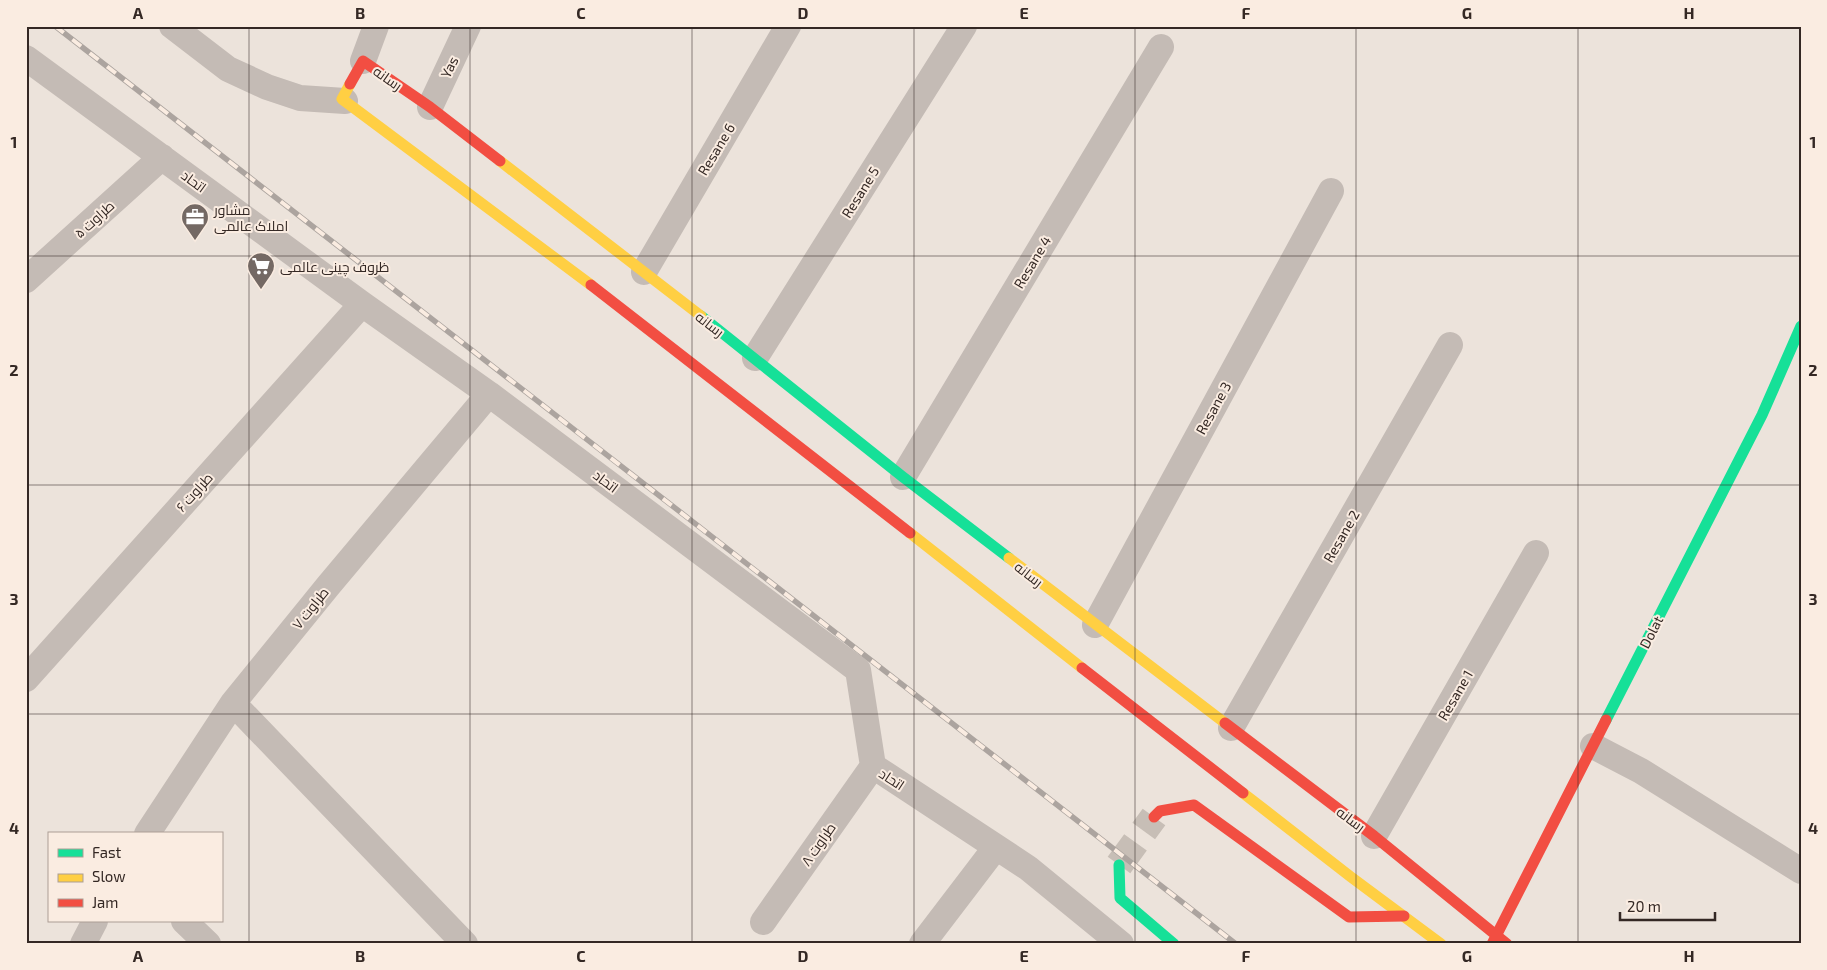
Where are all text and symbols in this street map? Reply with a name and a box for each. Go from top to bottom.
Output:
text: A [133,3,144,22]
text: B [355,3,365,22]
text: C [576,3,586,22]
text: D [798,3,809,22]
text: E [1019,3,1029,22]
text: F [1242,3,1251,22]
text: G [1462,3,1472,22]
text: H [1683,3,1695,22]
street label: Yas [437,53,461,81]
street label: رسانه [370,62,406,94]
street label: Resane 6 [694,120,738,178]
text: 1 [11,132,17,151]
text: 1 [1810,132,1816,151]
street label: Resane 5 [838,163,882,221]
street label: اتحاد [178,166,210,196]
street label: طراوت ۵ [71,197,117,241]
place label: مشاور املاک عالمی [213,201,288,234]
office icon: مشاور املاک عالمی [180,202,210,241]
street label: Resane 4 [1010,233,1054,291]
supermarket icon: ظروف چینی عالمی [246,251,276,290]
place label: ظروف چینی عالمی [280,258,389,277]
street label: رسانه [692,308,728,340]
text: 2 [9,360,19,379]
text: 2 [1808,360,1818,379]
street label: Resane 3 [1192,379,1234,437]
street label: اتحاد [590,466,622,496]
street label: طراوت ۶ [172,469,216,515]
street label: Resane 2 [1319,507,1363,565]
street label: رسانه [1011,558,1047,590]
street label: طراوت ۷ [288,584,332,632]
text: 3 [9,589,19,608]
text: 3 [1808,589,1818,608]
street label: Dolat [1636,613,1666,651]
street label: Resane 1 [1434,667,1476,723]
street label: اتحاد [876,765,908,793]
street label: رسانه [1333,803,1369,835]
text: 4 [9,818,19,837]
text: 4 [1808,818,1818,837]
street label: طراوت ۸ [797,819,839,869]
legend [48,832,222,922]
text: Fast [92,843,122,861]
text: Slow [92,867,126,885]
scale bar [1620,890,1714,922]
text: Jam [92,893,118,911]
text: 20 m [1627,897,1661,915]
text: A [133,946,144,965]
text: B [355,946,365,965]
text: C [576,946,586,965]
text: D [798,946,809,965]
text: E [1019,946,1029,965]
text: F [1242,946,1251,965]
text: G [1462,946,1472,965]
text: H [1683,946,1695,965]

